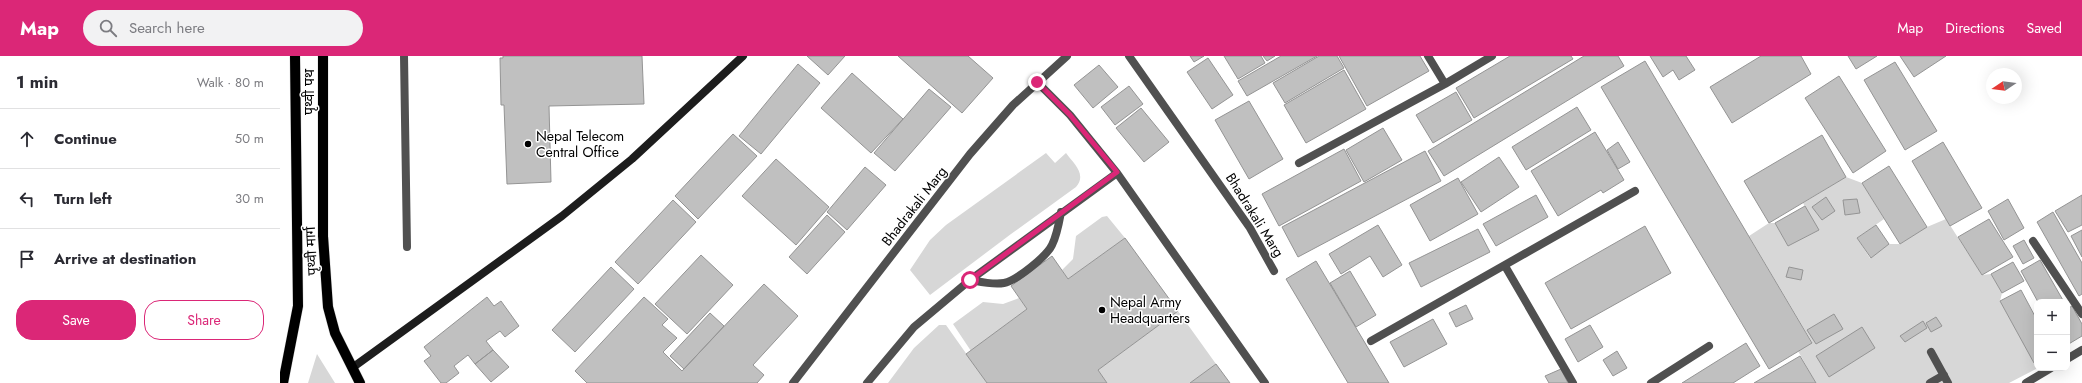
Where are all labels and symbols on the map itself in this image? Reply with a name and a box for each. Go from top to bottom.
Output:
street label: पृथ्वी पथ [299,68,319,115]
north arrow [1986,68,2022,104]
route end [1028,73,1046,91]
place label: Nepal Telecom Central Office [536,126,624,162]
marker: Nepal Telecom Central Office [523,139,533,149]
street label: Bhadrakali Marg [877,162,951,250]
street label: Bhadrakali Marg [1221,169,1289,261]
street label: पृथ्वी मार्ग [300,225,322,276]
route start [961,271,979,289]
place label: Nepal Army Headquarters [1110,292,1190,328]
marker: Nepal Army Headquarters [1097,305,1107,315]

